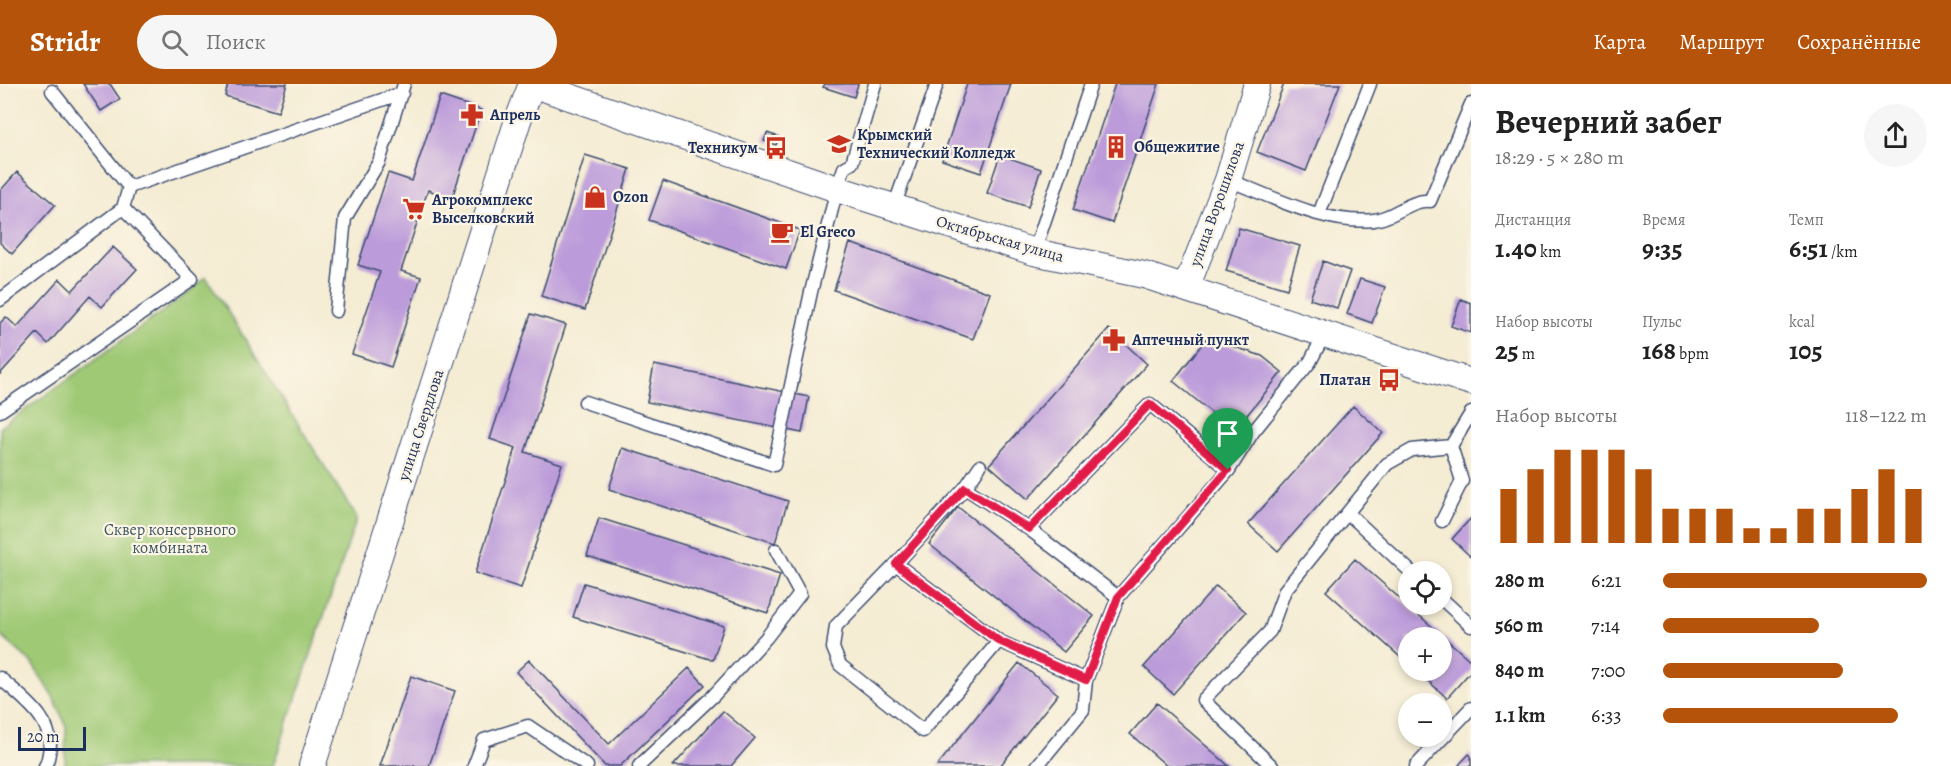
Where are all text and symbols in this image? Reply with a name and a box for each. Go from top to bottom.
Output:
search box [137,15,557,69]
text: Stridr [30,23,101,61]
icon: search [158,26,191,59]
text: Поиск [206,27,266,57]
text: Карта [1593,28,1646,56]
text: Маршрут [1679,28,1764,56]
text: Сохранённые [1797,28,1921,56]
text: Вечерний забег [1495,99,1722,144]
pharmacy icon: Апрель [459,102,485,128]
place label: Апрель [489,104,541,126]
button: share [1864,104,1927,167]
place label: Крымский Технический Колледж [857,124,1016,164]
school or university icon: Крымский Технический Колледж [826,131,852,157]
building icon: Общежитие [1103,134,1129,160]
bus stop icon: Техникум [763,135,789,161]
place label: Общежитие [1134,136,1220,158]
place label: Техникум [688,137,758,159]
street label: улица Ворошилова [1184,138,1250,270]
text: 18:29 · 5 × 280 m [1495,144,1624,171]
shop icon: Ozon [582,184,608,210]
place label: Ozon [613,186,648,208]
place label: Агрокомплекс Выселковский [431,189,534,229]
supermarket icon: Агрокомплекс Выселковский [401,196,427,222]
text: Дистанция [1495,209,1571,231]
text: Время [1642,209,1686,231]
text: Темп [1789,209,1824,231]
street label: Октябрьская улица [933,210,1067,268]
cafe icon: El Greco [769,219,795,245]
place label: El Greco [800,221,855,243]
text: 1.40 [1495,231,1537,266]
text: 9:35 [1642,231,1683,266]
text: 6:51 [1789,231,1828,266]
text: km [1537,241,1561,263]
text: /km [1828,241,1857,263]
text: Набор высоты [1495,311,1593,333]
text: Пульс [1642,311,1682,333]
text: kcal [1789,311,1815,333]
pharmacy icon: Аптечный пункт [1101,327,1127,353]
place label: Аптечный пункт [1131,329,1250,351]
text: 25 [1495,333,1519,368]
text: 168 [1642,333,1676,368]
text: 105 [1789,333,1823,368]
text: m [1519,343,1535,365]
text: bpm [1676,343,1709,365]
street label: улица Свердлова [392,366,450,484]
bus stop icon: Платан [1376,367,1402,393]
place label: Платан [1319,369,1371,391]
text: Набор высоты [1495,402,1618,429]
text: 118–122 m [1845,402,1927,429]
pin [1202,408,1253,470]
icon: arrive [1211,417,1244,450]
park label: Сквер консервного комбината [104,519,236,559]
map controls [1398,561,1452,747]
button: locate [1398,561,1452,615]
text: 280 m [1495,567,1545,594]
text: 6:21 [1591,567,1621,594]
text: 560 m [1495,612,1543,639]
text: 7:14 [1591,612,1620,639]
button: + [1398,627,1452,681]
text: 840 m [1495,657,1544,684]
text: 7:00 [1591,657,1625,684]
button: − [1398,693,1452,747]
text: 1.1 km [1495,702,1545,729]
text: 6:33 [1591,702,1622,729]
scale bar [18,724,86,752]
text: 20 m [27,726,60,748]

